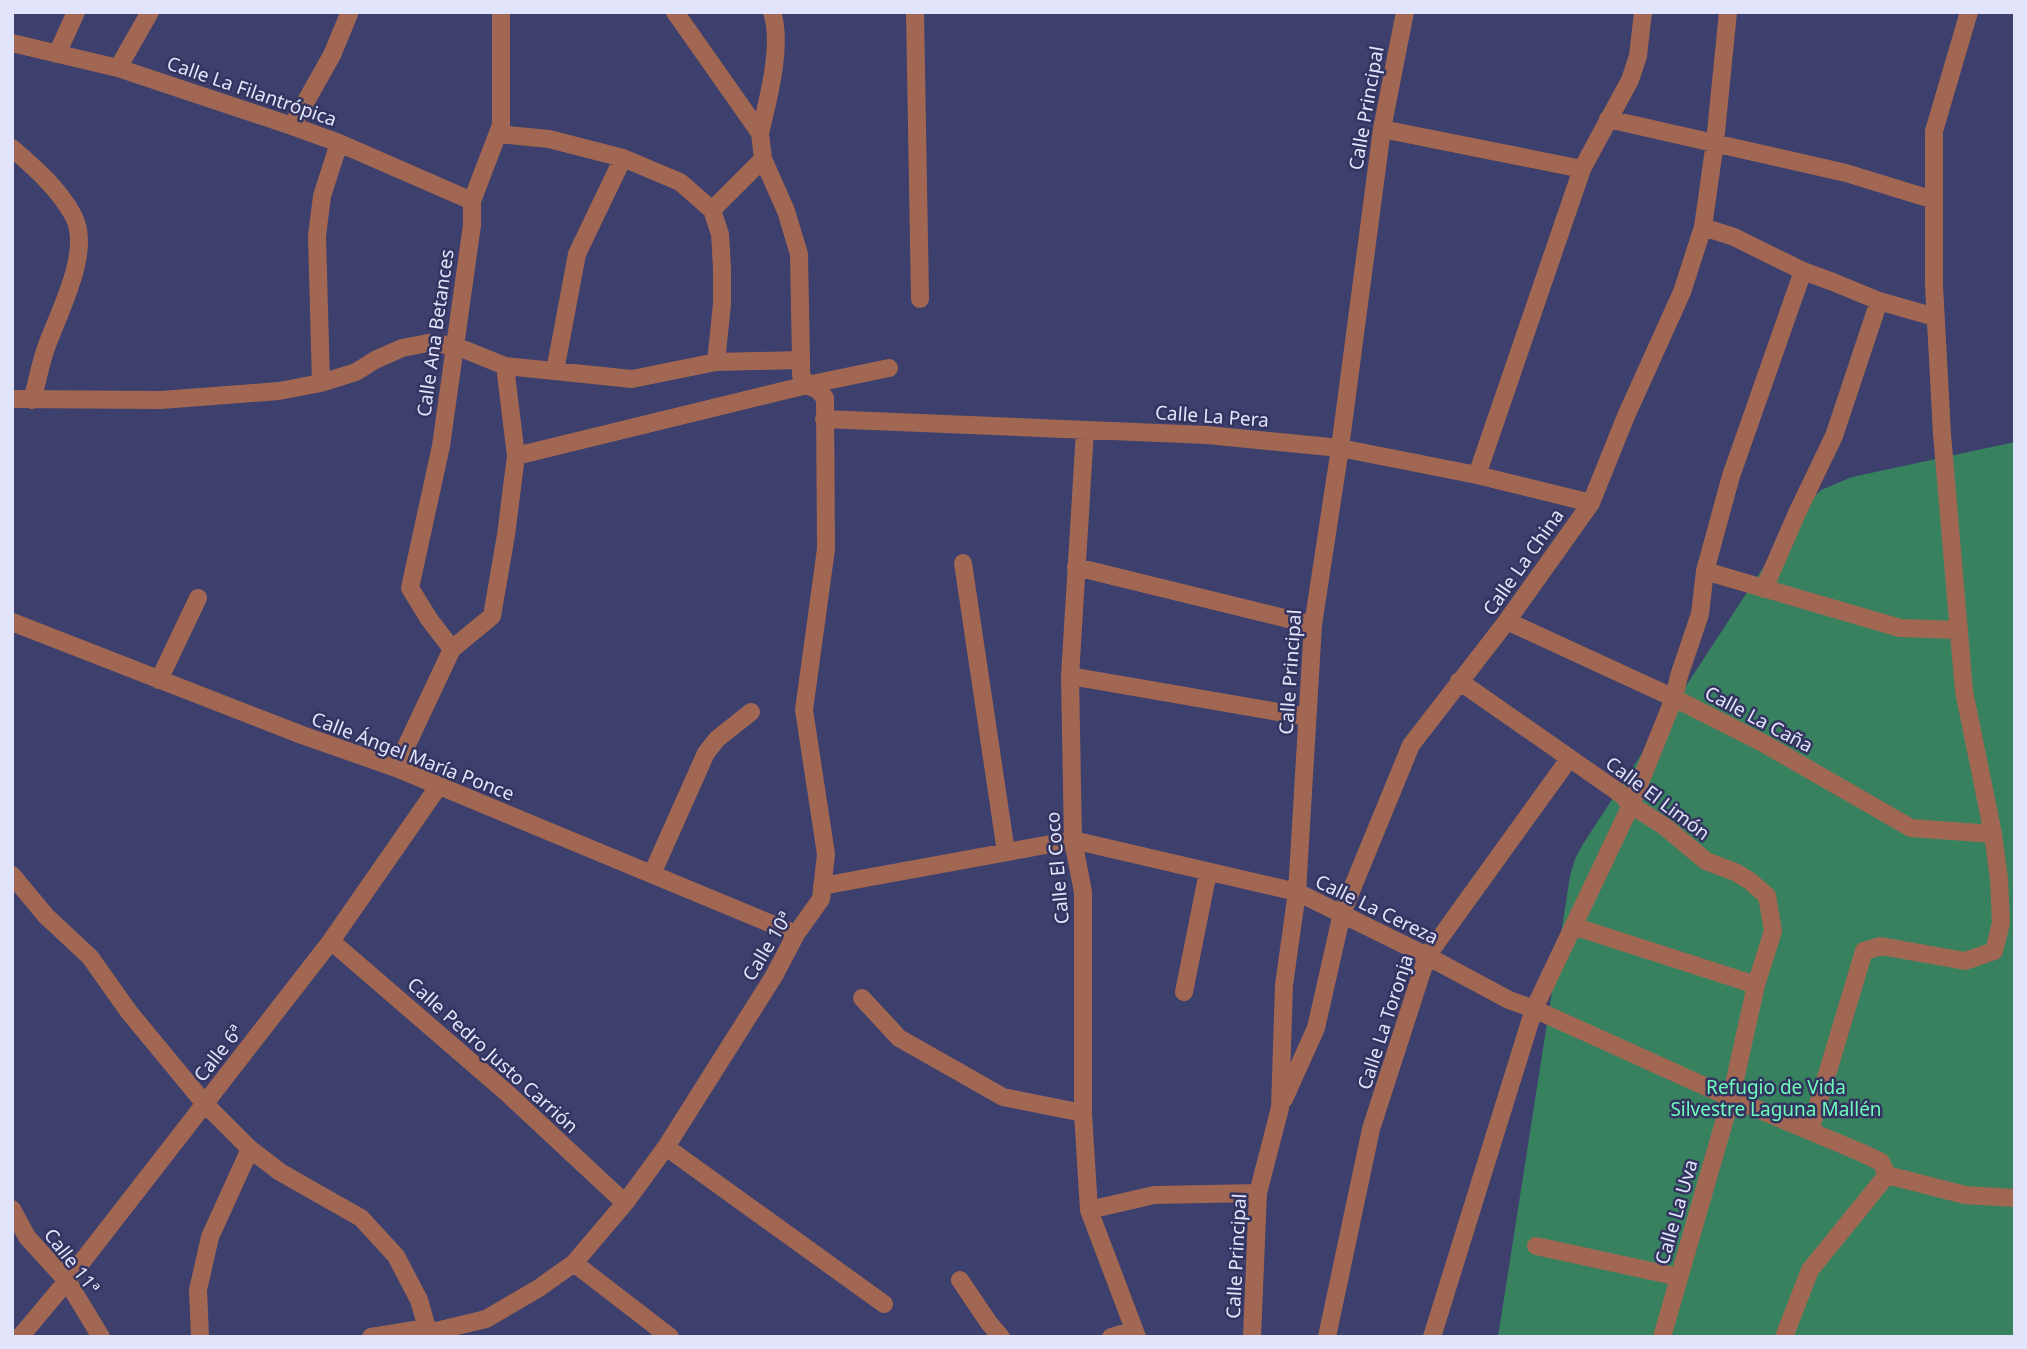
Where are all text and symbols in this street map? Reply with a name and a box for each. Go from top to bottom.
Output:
street label: Calle Principal [1342,44,1390,172]
street label: Calle La Filantrópica [164,50,340,132]
street label: Calle Ana Betances [410,248,460,418]
street label: Calle La Pera [1154,399,1270,433]
street label: Calle La China [1477,503,1569,621]
street label: Calle Principal [1273,609,1307,735]
street label: Calle La Caña [1700,680,1818,758]
street label: Calle Ángel María Ponce [308,705,518,807]
street label: Calle El Limón [1600,750,1716,846]
street label: Calle El Coco [1039,811,1075,925]
street label: Calle La Cereza [1311,868,1443,950]
street label: Calle 10ª [736,906,798,986]
street label: Calle La Toronja [1351,951,1419,1093]
street label: Calle Pedro Justo Carrión [402,971,584,1139]
street label: Calle 6ª [188,1019,248,1087]
park label: Refugio de Vida Silvestre Laguna Mallén [1670,1074,1882,1122]
street label: Calle La Uva [1649,1157,1703,1267]
street label: Calle Principal [1220,1193,1252,1319]
street label: Calle 11ª [38,1223,106,1299]

